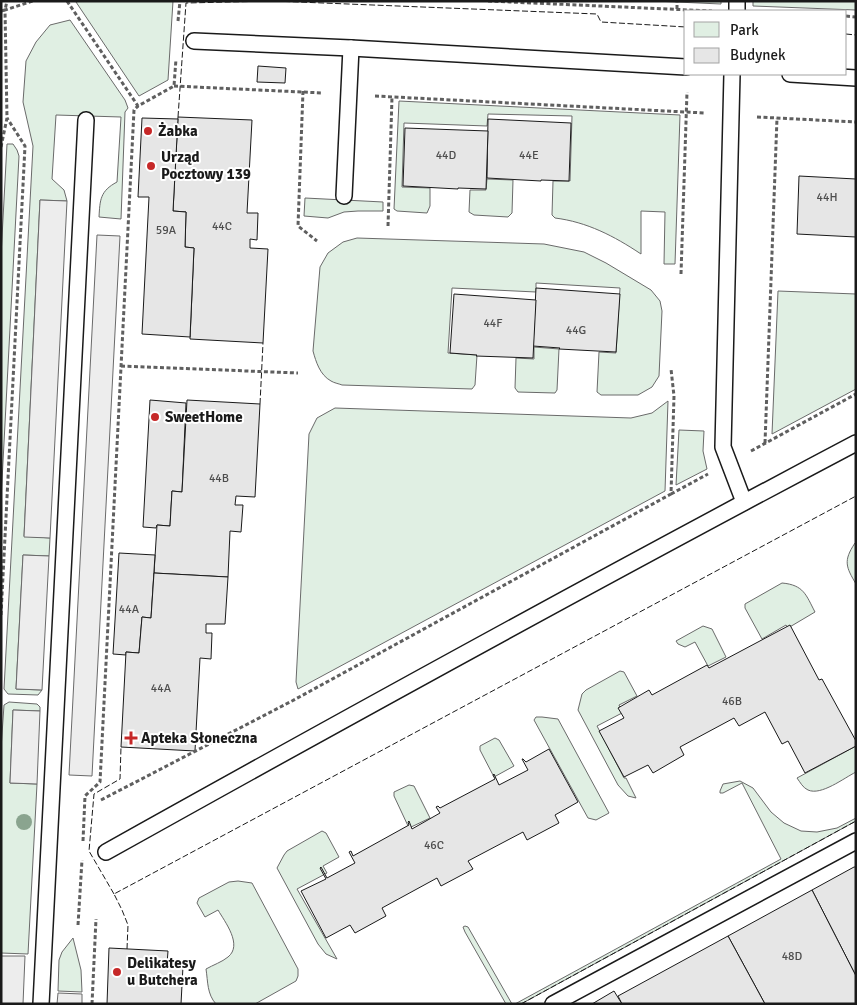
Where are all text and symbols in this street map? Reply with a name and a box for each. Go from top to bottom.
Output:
legend [684,10,847,75]
text: Park [730,21,759,39]
text: Budynek [730,46,786,64]
place label: Żabka [158,122,198,140]
marker: Żabka [142,125,154,137]
place label: Urząd Pocztowy 139 [161,148,251,183]
house number: 44D [436,148,457,163]
house number: 44E [519,148,539,163]
marker: Urząd Pocztowy 139 [145,160,157,172]
house number: 44H [816,190,838,205]
house number: 44C [212,219,232,234]
house number: 59A [156,223,177,238]
house number: 44F [483,316,503,331]
house number: 44G [566,323,586,338]
place label: SweetHome [165,408,243,426]
marker: SweetHome [149,411,161,423]
house number: 44B [209,471,229,486]
house number: 44A [119,602,140,617]
house number: 44A [151,681,172,696]
house number: 46B [722,694,742,709]
place label: Apteka Słoneczna [141,729,258,747]
marker: Apteka Słoneczna [125,732,137,744]
house number: 46C [424,838,444,853]
house number: 48D [782,949,803,964]
place label: Delikatesy u Butchera [127,954,198,989]
marker: Delikatesy u Butchera [111,966,123,978]

